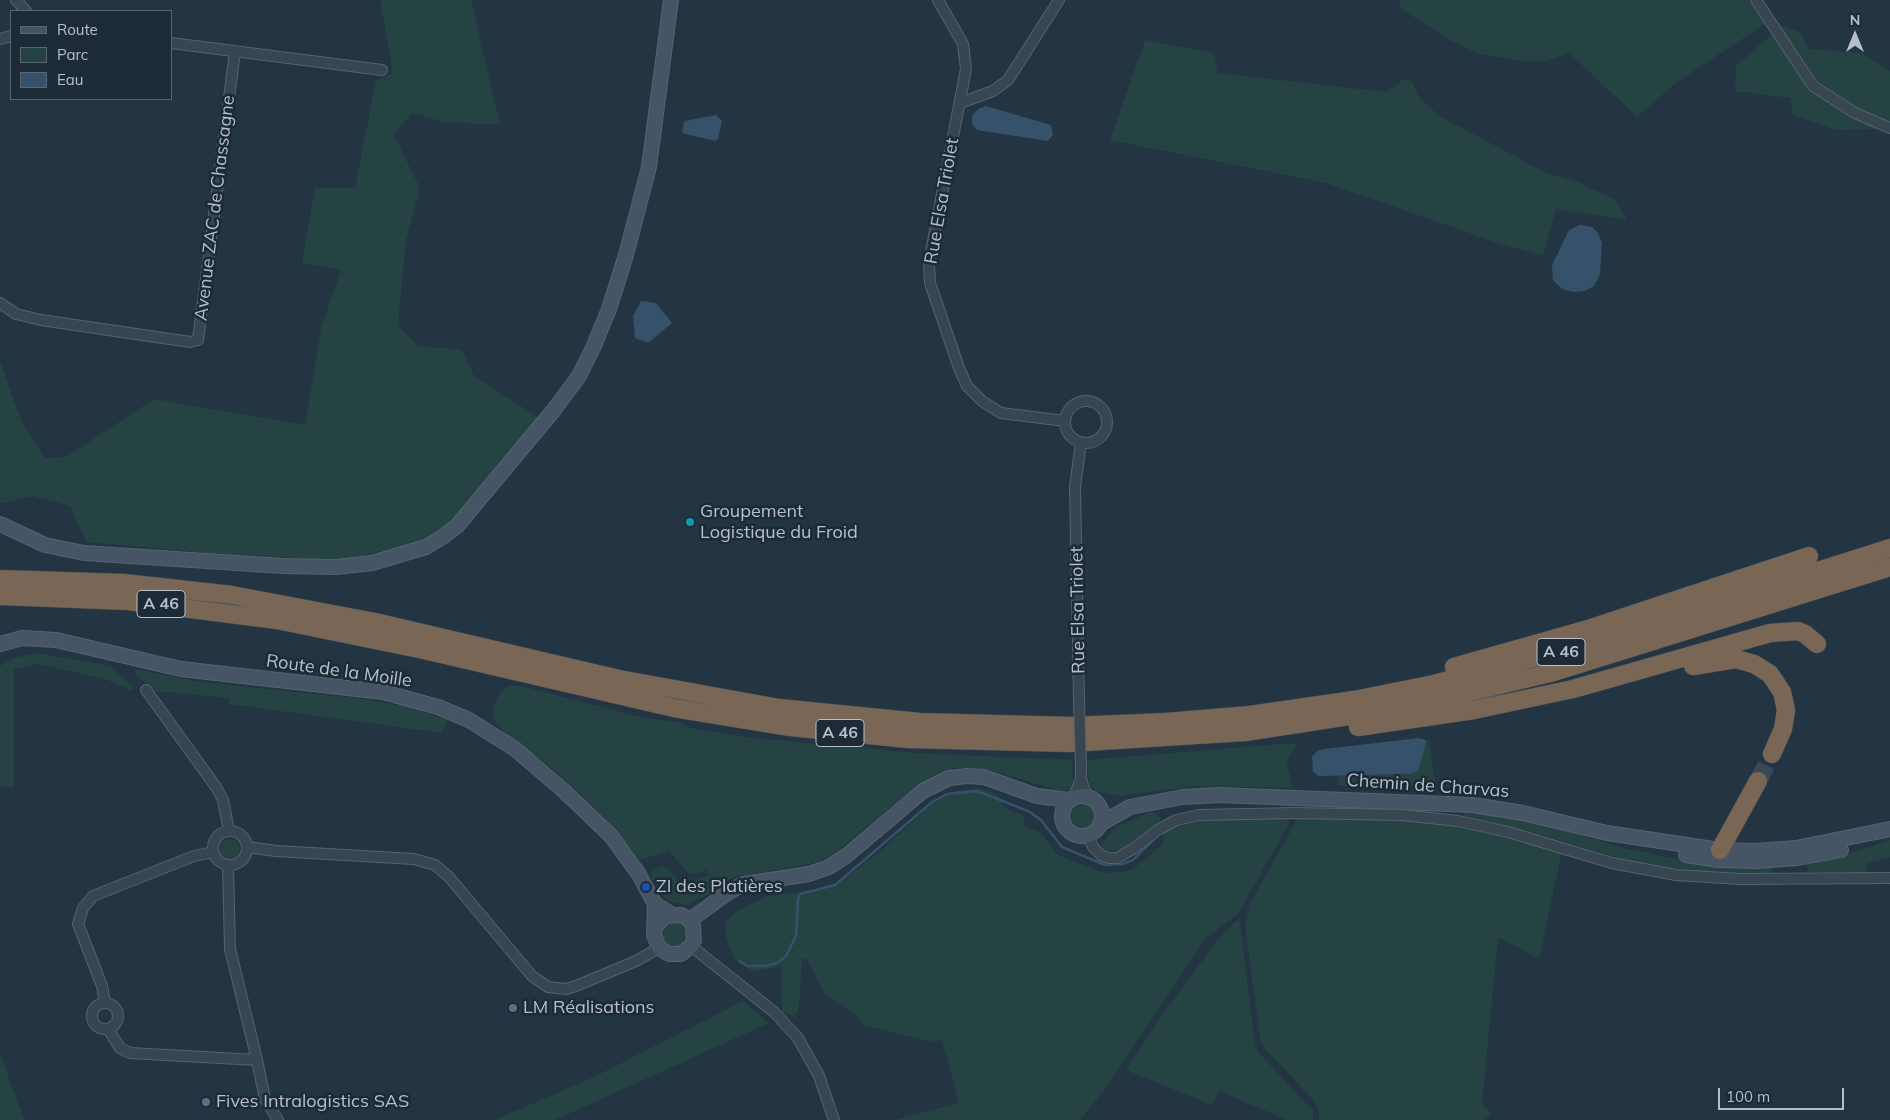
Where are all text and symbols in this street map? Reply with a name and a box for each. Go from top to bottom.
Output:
legend [10,10,172,100]
north arrow [1830,10,1880,60]
text: N [1850,11,1860,29]
text: Route [57,20,98,39]
text: Parc [57,45,88,64]
text: Eau [57,70,83,89]
street label: Avenue ZAC de Chassagne [190,94,240,322]
street label: Rue Elsa Triolet [920,136,964,266]
place label: Groupement Logistique du Froid [700,501,858,544]
marker: Groupement Logistique du Froid [684,516,696,528]
street label: Rue Elsa Triolet [1066,546,1090,674]
road number: A 46 [137,590,185,618]
road number: A 46 [1537,638,1585,666]
street label: Route de la Moille [265,650,413,692]
road number: A 46 [816,720,864,746]
street label: Chemin de Charvas [1346,770,1510,802]
place label: ZI des Platières [656,876,783,898]
marker: ZI des Platières [640,881,652,893]
place label: LM Réalisations [523,997,654,1019]
marker: LM Réalisations [507,1002,519,1014]
scale bar [1720,1078,1846,1110]
text: 100 m [1726,1087,1770,1106]
place label: Fives Intralogistics SAS [216,1091,409,1113]
marker: Fives Intralogistics SAS [200,1096,212,1108]

